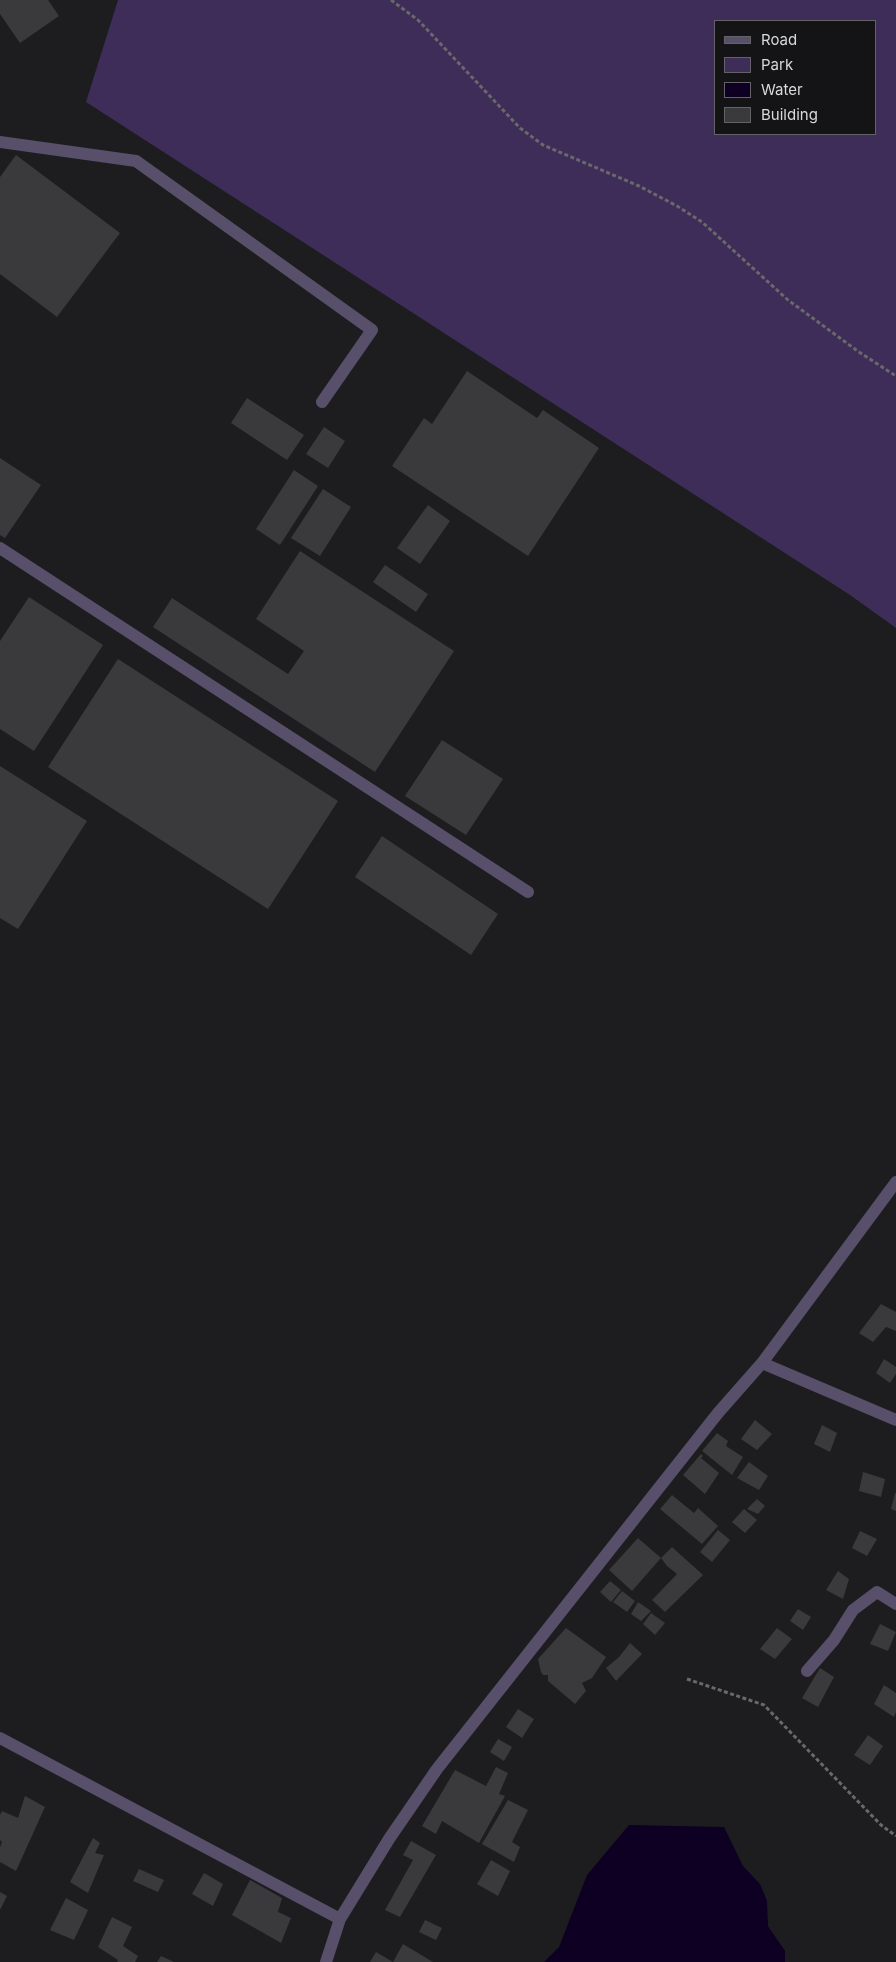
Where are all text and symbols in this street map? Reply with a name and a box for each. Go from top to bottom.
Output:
legend [714,20,876,135]
text: Road [761,30,797,49]
text: Park [761,55,793,74]
text: Water [761,80,803,99]
text: Building [761,105,818,124]

